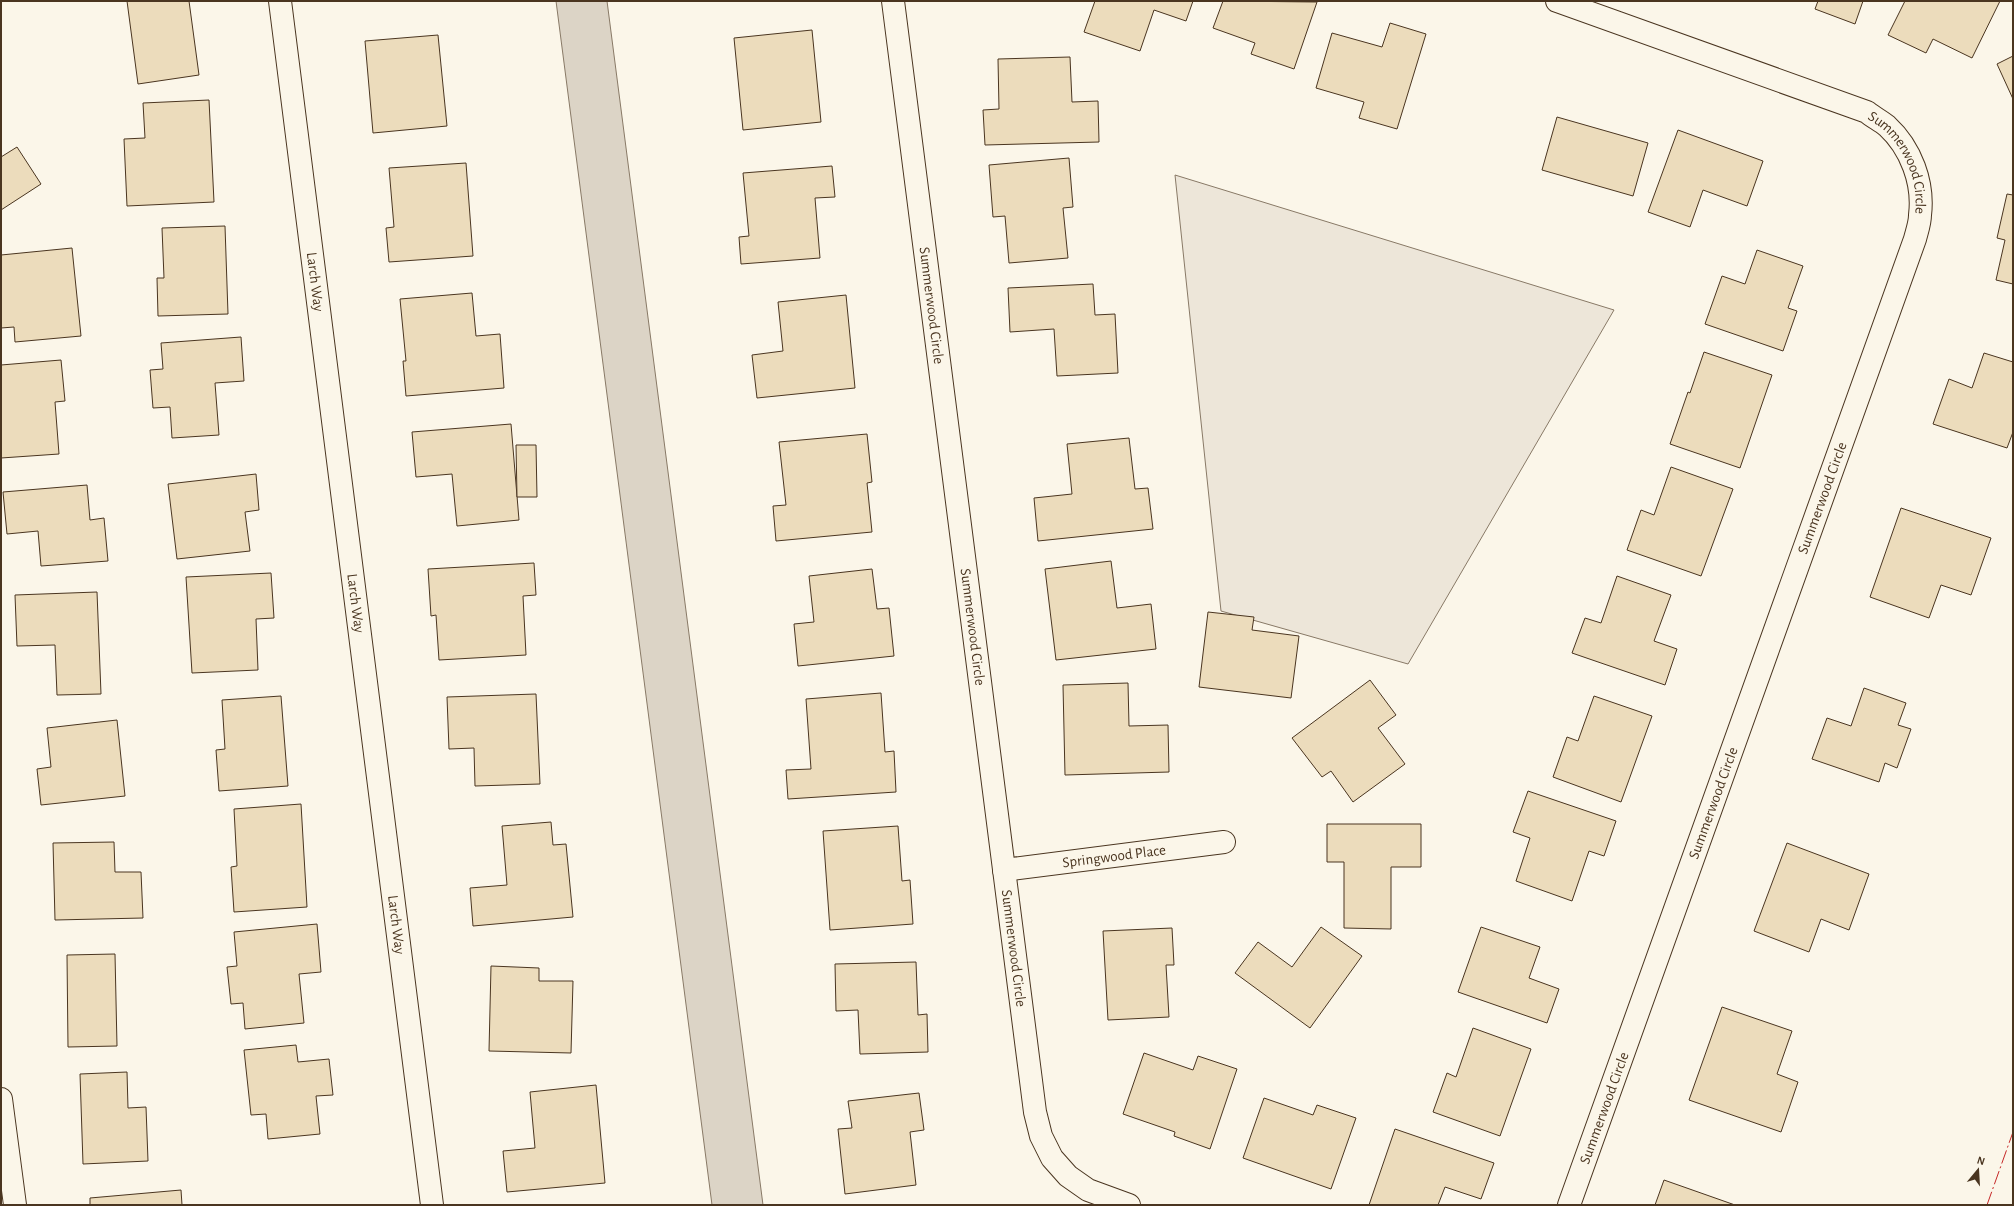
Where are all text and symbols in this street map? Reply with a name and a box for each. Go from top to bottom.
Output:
street label: Summerwood Circle [1865,108,1928,215]
street label: Summerwood Circle [917,246,946,365]
street label: Larch Way [304,251,326,313]
street label: Summerwood Circle [1795,440,1850,556]
street label: Summerwood Circle [958,567,987,687]
street label: Larch Way [344,573,367,634]
street label: Summerwood Circle [1686,745,1741,861]
street label: Springwood Place [1062,842,1167,871]
street label: Summerwood Circle [999,889,1029,1008]
street label: Larch Way [385,894,407,956]
street label: Summerwood Circle [1577,1050,1632,1166]
north arrow [1958,1150,1998,1190]
text: N [1976,1155,1986,1167]

